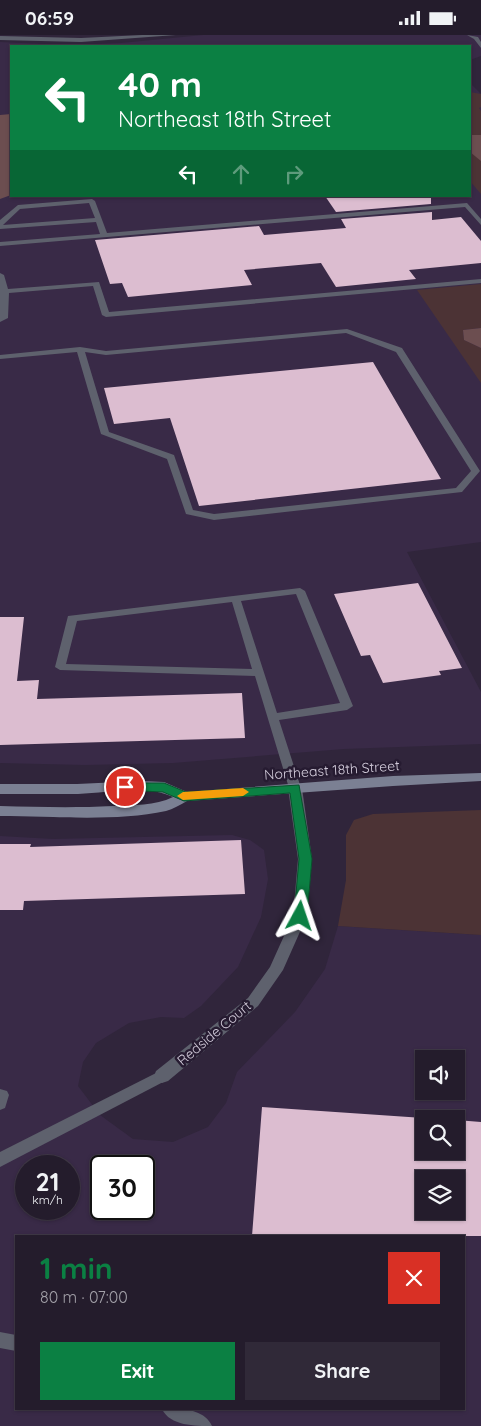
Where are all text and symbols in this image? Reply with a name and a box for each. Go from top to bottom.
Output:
text: 06:59 [25,6,74,30]
text: 40 m [118,62,202,106]
icon: left [35,65,100,130]
text: Northeast 18th Street [118,105,331,133]
icon: left [174,160,202,188]
icon: ahead [227,160,255,188]
icon: right [280,160,308,188]
street label: Northeast 18th Street [264,756,401,784]
pin [104,766,146,808]
icon: arrive [111,773,139,801]
position arrow [273,889,325,941]
street label: Redside Court [173,997,255,1069]
map controls [415,1050,465,1220]
button: sound [415,1050,465,1100]
button: search [415,1110,465,1160]
speed limit sign: 30 [90,1155,155,1220]
text: 21 [36,1166,59,1197]
button: layers [415,1170,465,1220]
text: km/h [32,1192,63,1207]
text: 1 min [40,1249,113,1287]
button: close [388,1252,440,1304]
text: 80 m · 07:00 [40,1287,128,1307]
button: Exit [40,1342,235,1400]
button: Share [245,1342,440,1400]

